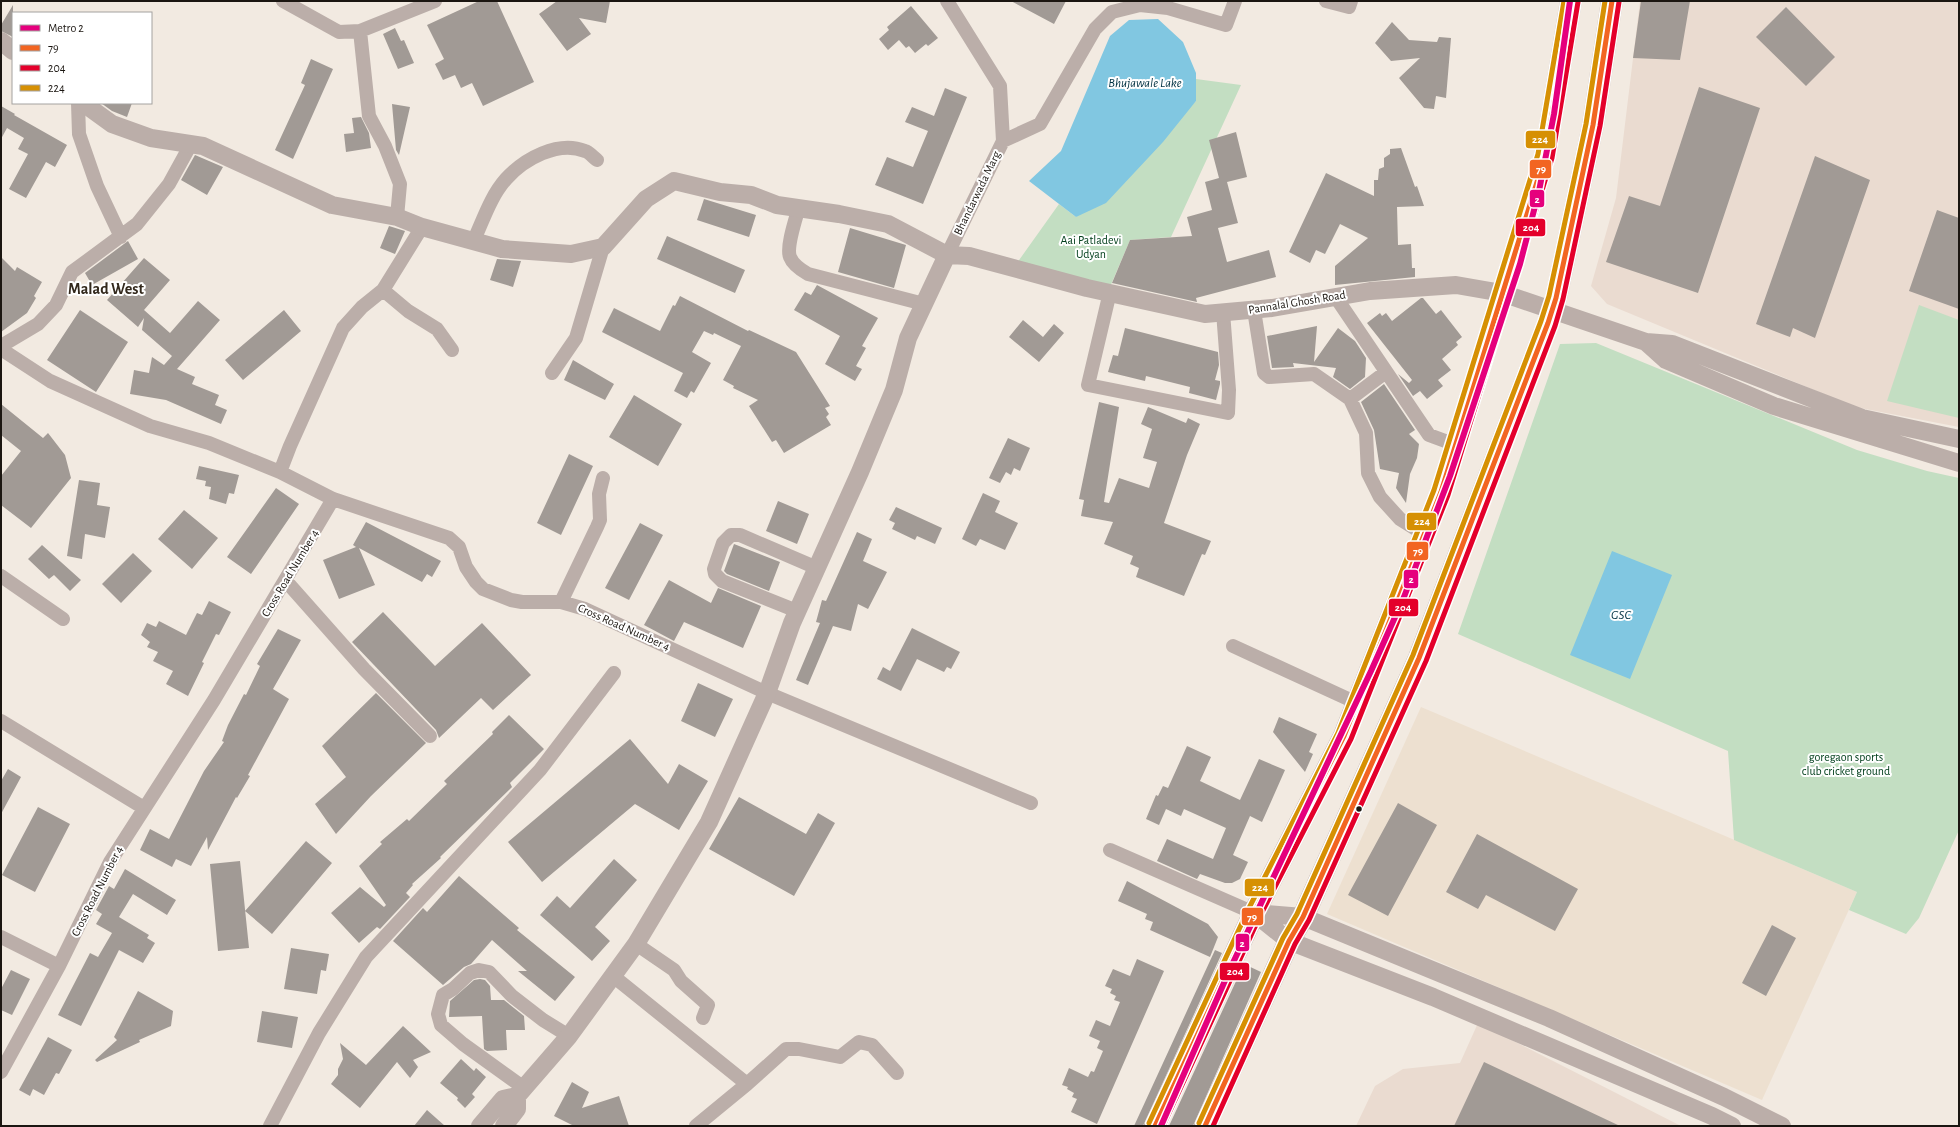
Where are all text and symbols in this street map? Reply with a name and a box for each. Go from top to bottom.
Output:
legend [12,12,152,104]
text: Metro 2 [48,22,84,34]
text: 79 [48,42,59,54]
text: 204 [48,62,66,74]
water label: Bhujawale Lake [1108,77,1182,90]
text: 224 [48,82,65,94]
line badge: 224 [1525,130,1556,149]
text: 224 [1532,134,1548,145]
street label: Bhandarwada Marg [952,149,1003,237]
line badge: 79 [1529,159,1552,179]
text: 79 [1536,164,1546,175]
line badge: 2 [1529,189,1545,208]
text: 2 [1534,194,1540,205]
line badge: 204 [1515,218,1546,237]
text: 204 [1523,222,1540,233]
park label: Aai Patladevi Udyan [1061,234,1121,261]
district label: Malad West [68,281,145,297]
street label: Pannalal Ghosh Road [1247,288,1347,316]
line badge: 224 [1406,512,1437,531]
text: 224 [1414,516,1430,527]
street label: Cross Road Number 4 [259,527,321,619]
line badge: 79 [1406,541,1429,561]
text: 79 [1413,546,1423,557]
line badge: 2 [1403,569,1419,589]
text: 2 [1408,574,1414,585]
line badge: 204 [1388,598,1419,617]
street label: Cross Road Number 4 [576,601,672,653]
text: 204 [1395,602,1412,613]
water label: GSC [1611,609,1631,622]
park label: goregaon sports club cricket ground [1802,751,1890,777]
unlabelled marker [1354,804,1364,814]
street label: Cross Road Number 4 [69,844,125,938]
line badge: 224 [1244,878,1275,897]
text: 224 [1252,882,1268,893]
line badge: 79 [1241,907,1264,926]
text: 79 [1247,912,1257,923]
line badge: 2 [1235,933,1250,952]
text: 2 [1239,938,1245,949]
line badge: 204 [1219,962,1250,981]
text: 204 [1227,966,1244,977]

